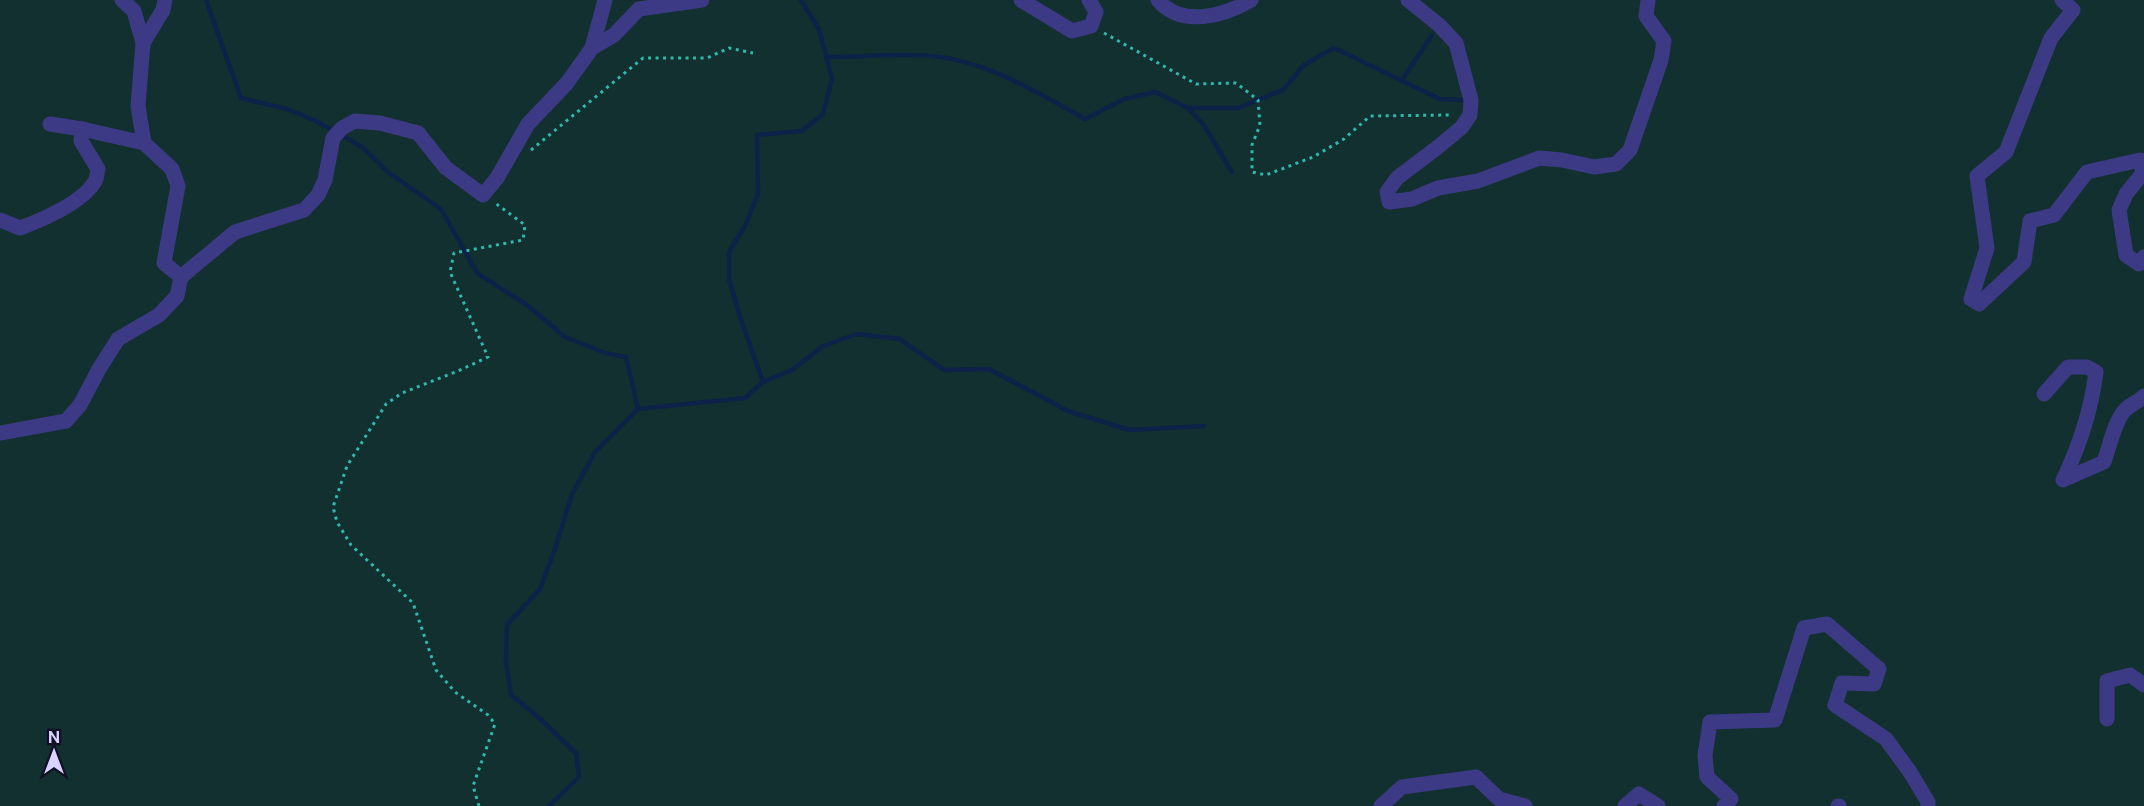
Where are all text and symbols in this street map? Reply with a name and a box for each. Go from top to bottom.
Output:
north arrow [24,722,84,782]
text: N [48,728,60,747]

